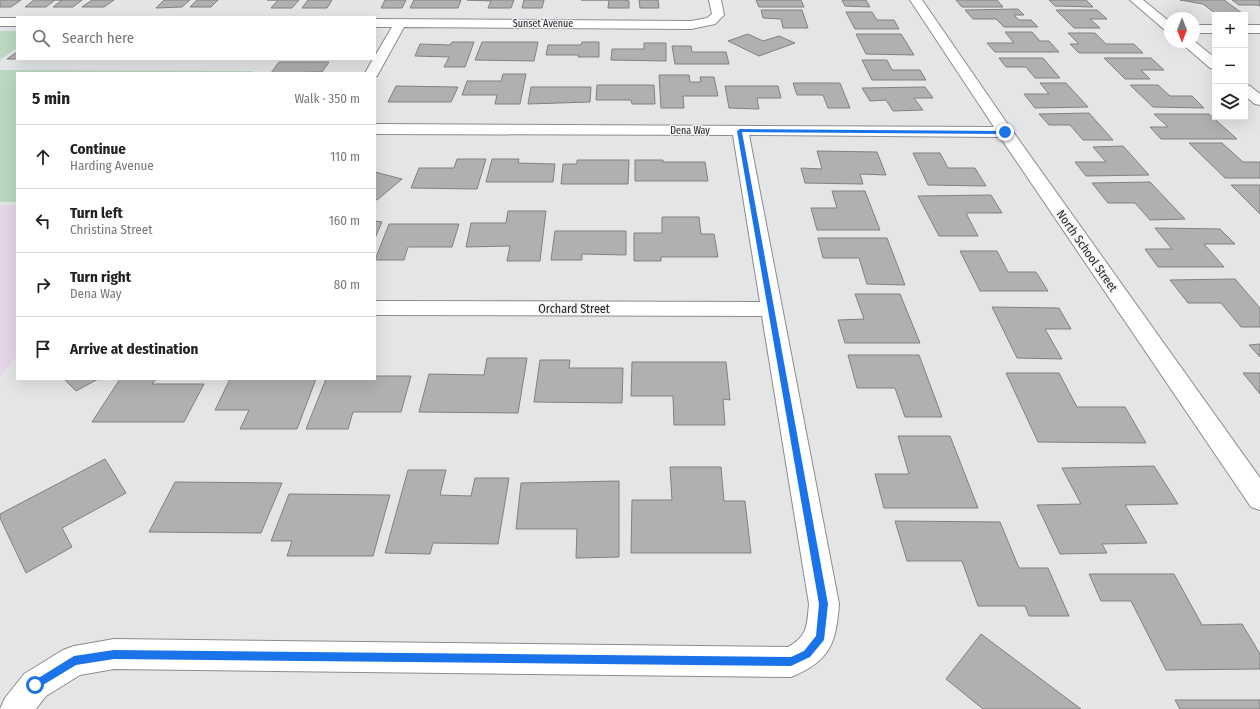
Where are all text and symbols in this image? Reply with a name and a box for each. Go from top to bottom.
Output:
north arrow [1164,12,1200,48]
map controls [1212,12,1248,120]
button: + [1212,12,1248,48]
search box [16,16,376,60]
street label: Sunset Avenue [513,18,573,30]
icon: search [30,27,52,49]
text: Search here [62,29,134,47]
button: − [1212,48,1248,84]
button: layers [1212,84,1248,120]
text: 5 min [32,88,70,109]
text: Walk · 350 m [294,91,360,106]
route end [996,123,1014,141]
street label: Dena Way [670,125,710,137]
text: Continue [70,140,126,158]
icon: ahead [32,146,54,168]
text: 110 m [330,149,360,164]
text: Harding Avenue [70,158,154,173]
text: Turn left [70,204,123,222]
street label: North School Street [1054,208,1120,295]
icon: left [32,210,54,232]
text: 160 m [329,213,360,228]
text: Christina Street [70,222,152,237]
text: Turn right [70,268,131,286]
icon: right [32,274,54,296]
text: 80 m [334,277,360,292]
text: Dena Way [70,286,122,301]
street label: Orchard Street [538,302,610,316]
icon: arrive [32,338,54,360]
text: Arrive at destination [70,340,198,358]
route start [26,676,44,694]

